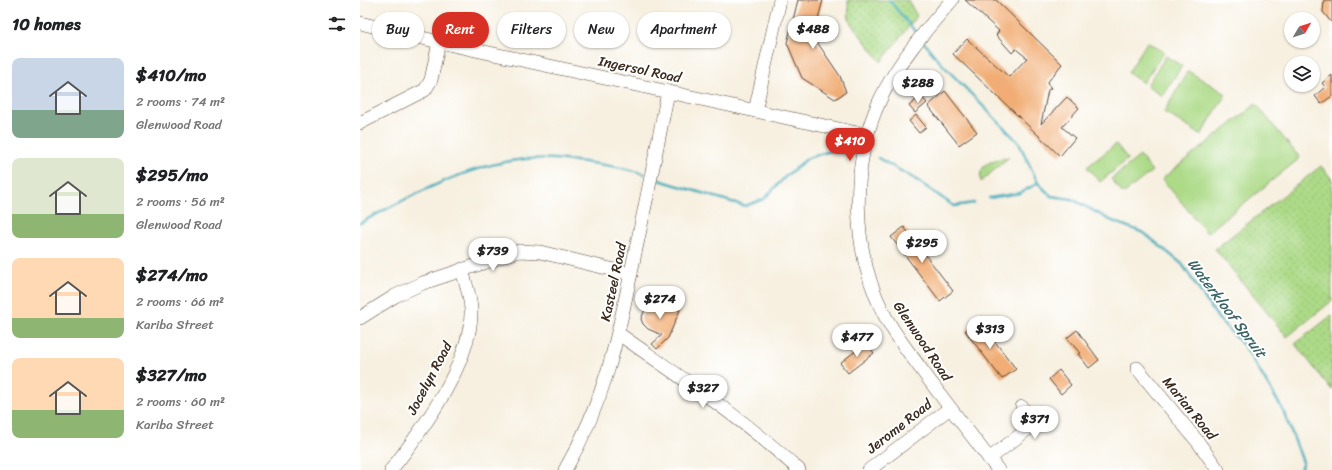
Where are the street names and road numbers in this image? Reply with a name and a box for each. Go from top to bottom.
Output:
street label: Ingersol Road [595,48,685,91]
street label: Kasteel Road [593,239,634,324]
street label: Glenwood Road [886,296,960,388]
street label: Jocelyn Road [399,336,460,420]
street label: Marian Road [1156,371,1224,447]
street label: Jerome Road [860,392,939,461]

